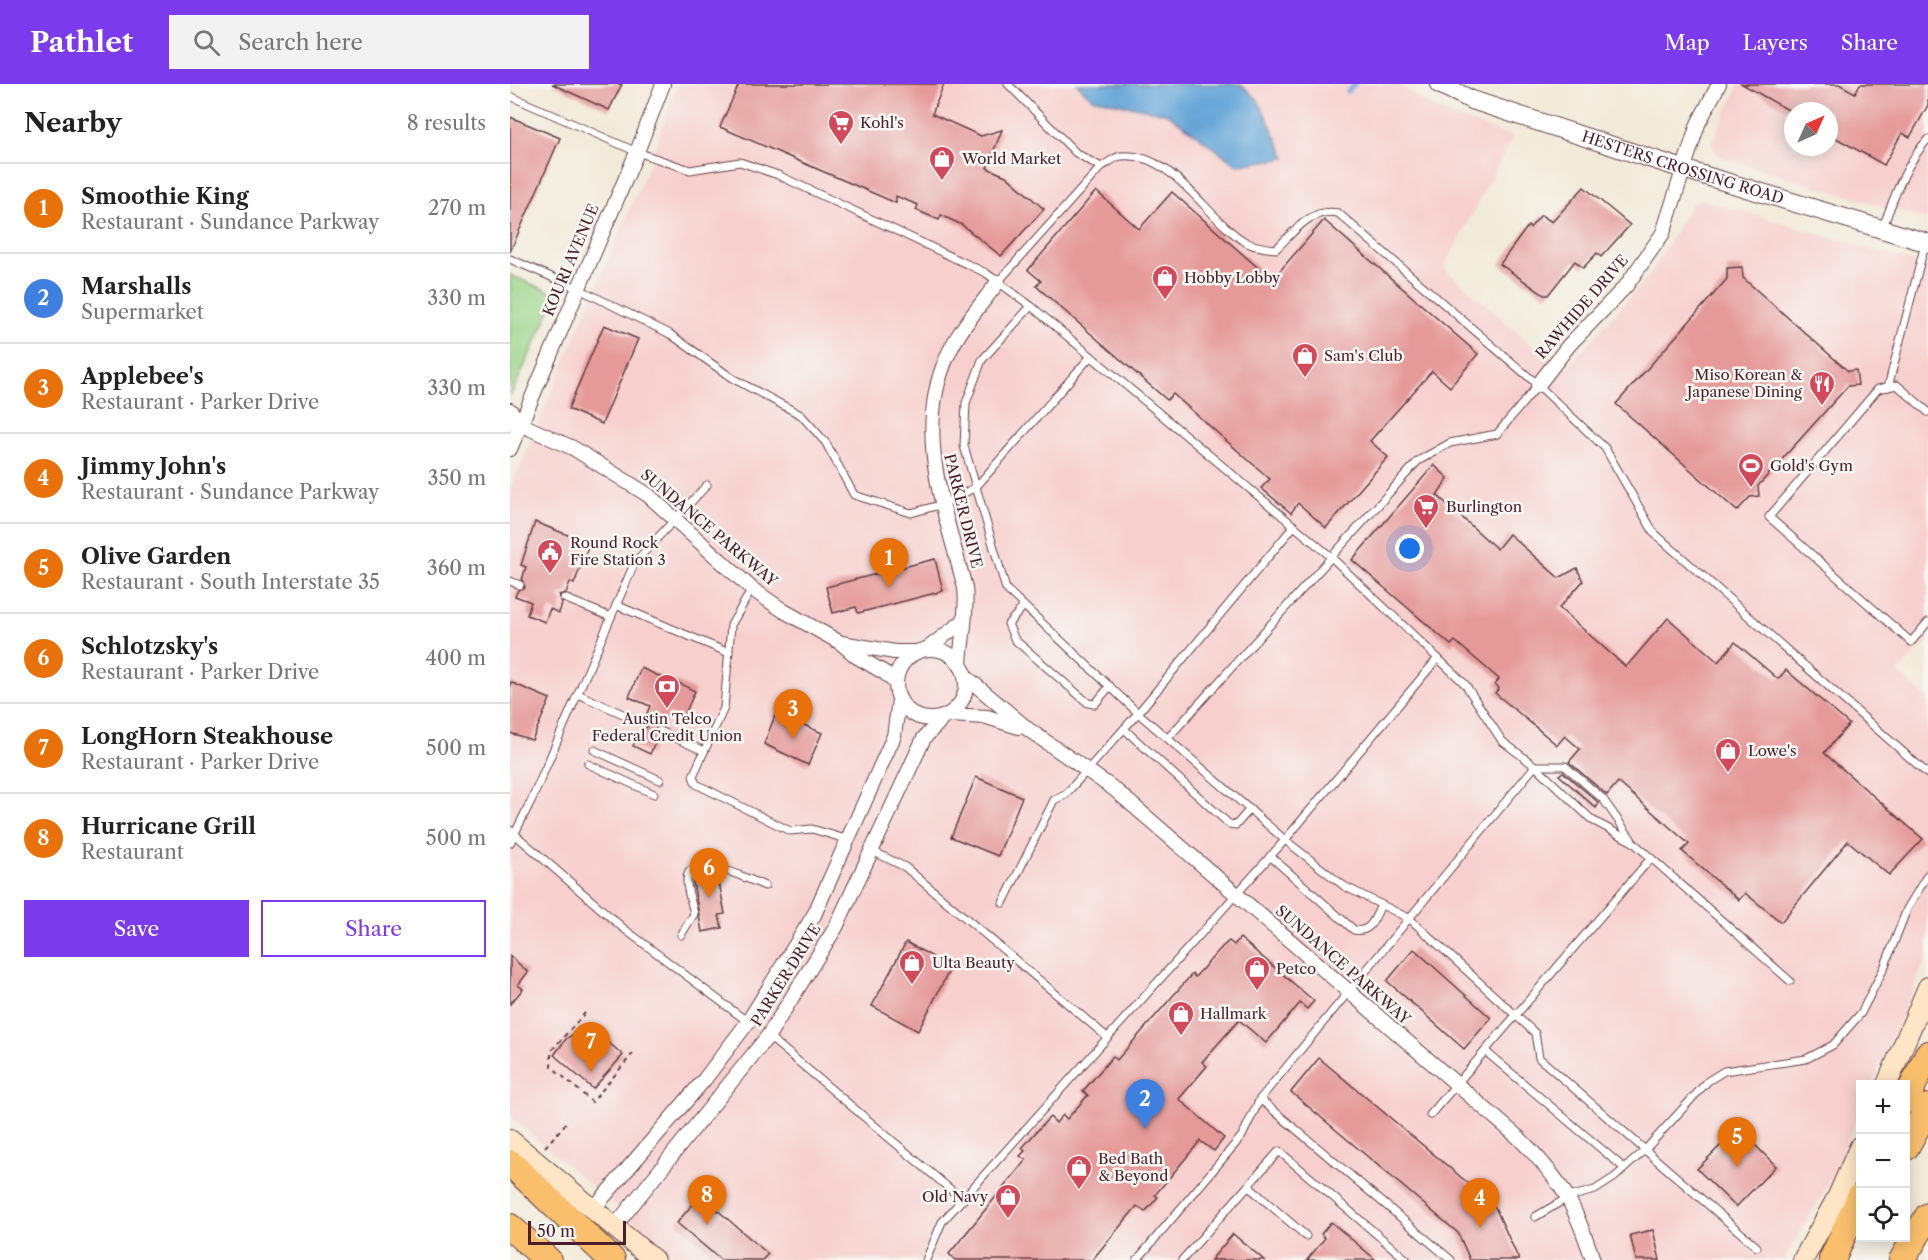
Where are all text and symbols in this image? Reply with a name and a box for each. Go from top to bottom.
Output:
search box [169,15,589,69]
text: Pathlet [30,25,133,59]
icon: search [190,26,223,59]
text: Search here [238,29,363,56]
text: Map [1665,30,1710,55]
text: Layers [1743,30,1808,55]
text: Share [1841,30,1898,55]
north arrow [1784,102,1838,156]
text: Nearby [24,107,122,139]
supermarket icon: Kohl's [826,108,856,146]
text: 8 results [407,111,486,135]
place label: Kohl's [860,113,904,132]
street label: HESTERS CROSSING ROAD [1579,127,1786,208]
shop icon: World Market [927,144,957,182]
place label: World Market [961,149,1062,168]
text: Smoothie King [81,183,249,210]
text: 1 [39,196,48,220]
text: 270 m [428,196,486,220]
street label: KOURI AVENUE [538,201,603,319]
text: Restaurant · Sundance Parkway [81,210,379,234]
street label: RAWHIDE DRIVE [1531,251,1632,363]
shop icon: Hobby Lobby [1150,263,1180,301]
place label: Hobby Lobby [1184,268,1281,287]
text: Marshalls [81,273,191,300]
text: 2 [38,286,49,310]
text: 330 m [427,286,486,310]
text: Supermarket [81,300,204,324]
shop icon: Sam's Club [1290,341,1320,379]
place label: Sam's Club [1324,346,1403,365]
text: Applebee's [81,363,204,390]
place label: Miso Korean & Japanese Dining [1685,365,1802,401]
restaurant icon: Miso Korean & Japanese Dining [1807,369,1837,407]
text: 3 [38,376,49,400]
text: 330 m [427,376,486,400]
text: Restaurant · Parker Drive [81,390,319,414]
sports icon: Gold's Gym [1736,451,1766,489]
street label: PARKER DRIVE [940,452,987,570]
text: Jimmy John's [81,453,226,480]
place label: Gold's Gym [1770,456,1853,475]
street label: SUNDANCE PARKWAY [637,465,782,591]
text: 4 [38,466,49,490]
text: 350 m [428,466,486,490]
text: Restaurant · Sundance Parkway [81,480,379,504]
supermarket icon: Burlington [1411,492,1441,530]
place label: Burlington [1446,497,1523,516]
place label: Round Rock Fire Station 3 [570,533,666,569]
your location [1395,534,1424,563]
public building icon: Round Rock Fire Station 3 [535,537,565,575]
pin: 1 [870,538,908,588]
text: Olive Garden [81,543,231,570]
text: 5 [38,556,49,580]
text: 360 m [427,556,486,580]
text: Restaurant · South Interstate 35 [81,570,380,594]
text: Schlotzsky's [81,633,218,660]
text: 6 [38,646,49,670]
text: 400 m [425,646,486,670]
text: Restaurant · Parker Drive [81,660,319,684]
bank icon: Austin Telco Federal Credit Union [652,672,682,710]
pin: 3 [774,690,812,739]
place label: Austin Telco Federal Credit Union [592,709,743,745]
text: LongHorn Steakhouse [81,723,333,750]
text: 7 [38,736,49,760]
text: 500 m [426,736,486,760]
shop icon: Lowe's [1713,736,1743,774]
place label: Lowe's [1748,741,1797,760]
text: Restaurant · Parker Drive [81,750,319,774]
text: Hurricane Grill [81,813,256,840]
text: 8 [37,826,50,850]
text: 500 m [426,826,486,850]
text: Restaurant [81,840,184,864]
pin: 6 [690,848,728,898]
button: Save [24,900,249,957]
button: Share [261,900,486,957]
street label: SUNDANCE PARKWAY [1272,901,1415,1029]
street label: PARKER DRIVE [746,920,825,1030]
shop icon: Ulta Beauty [897,948,927,986]
place label: Ulta Beauty [932,953,1015,972]
shop icon: Petco [1242,954,1272,992]
place label: Petco [1276,959,1316,978]
shop icon: Hallmark [1166,999,1196,1037]
place label: Hallmark [1200,1004,1268,1023]
pin: 7 [572,1022,610,1072]
pin: 2 [1126,1080,1164,1129]
map controls [1856,1080,1910,1242]
button: + [1856,1080,1910,1134]
pin: 5 [1718,1118,1756,1167]
button: − [1856,1134,1910,1188]
place label: Bed Bath & Beyond [1098,1149,1168,1185]
shop icon: Bed Bath & Beyond [1064,1153,1094,1191]
pin: 8 [688,1176,726,1225]
pin: 4 [1460,1178,1500,1228]
shop icon: Old Navy [993,1182,1023,1220]
place label: Old Navy [922,1187,989,1206]
button: locate [1856,1188,1910,1242]
scale bar [528,1218,626,1246]
text: 50 m [537,1221,575,1241]

